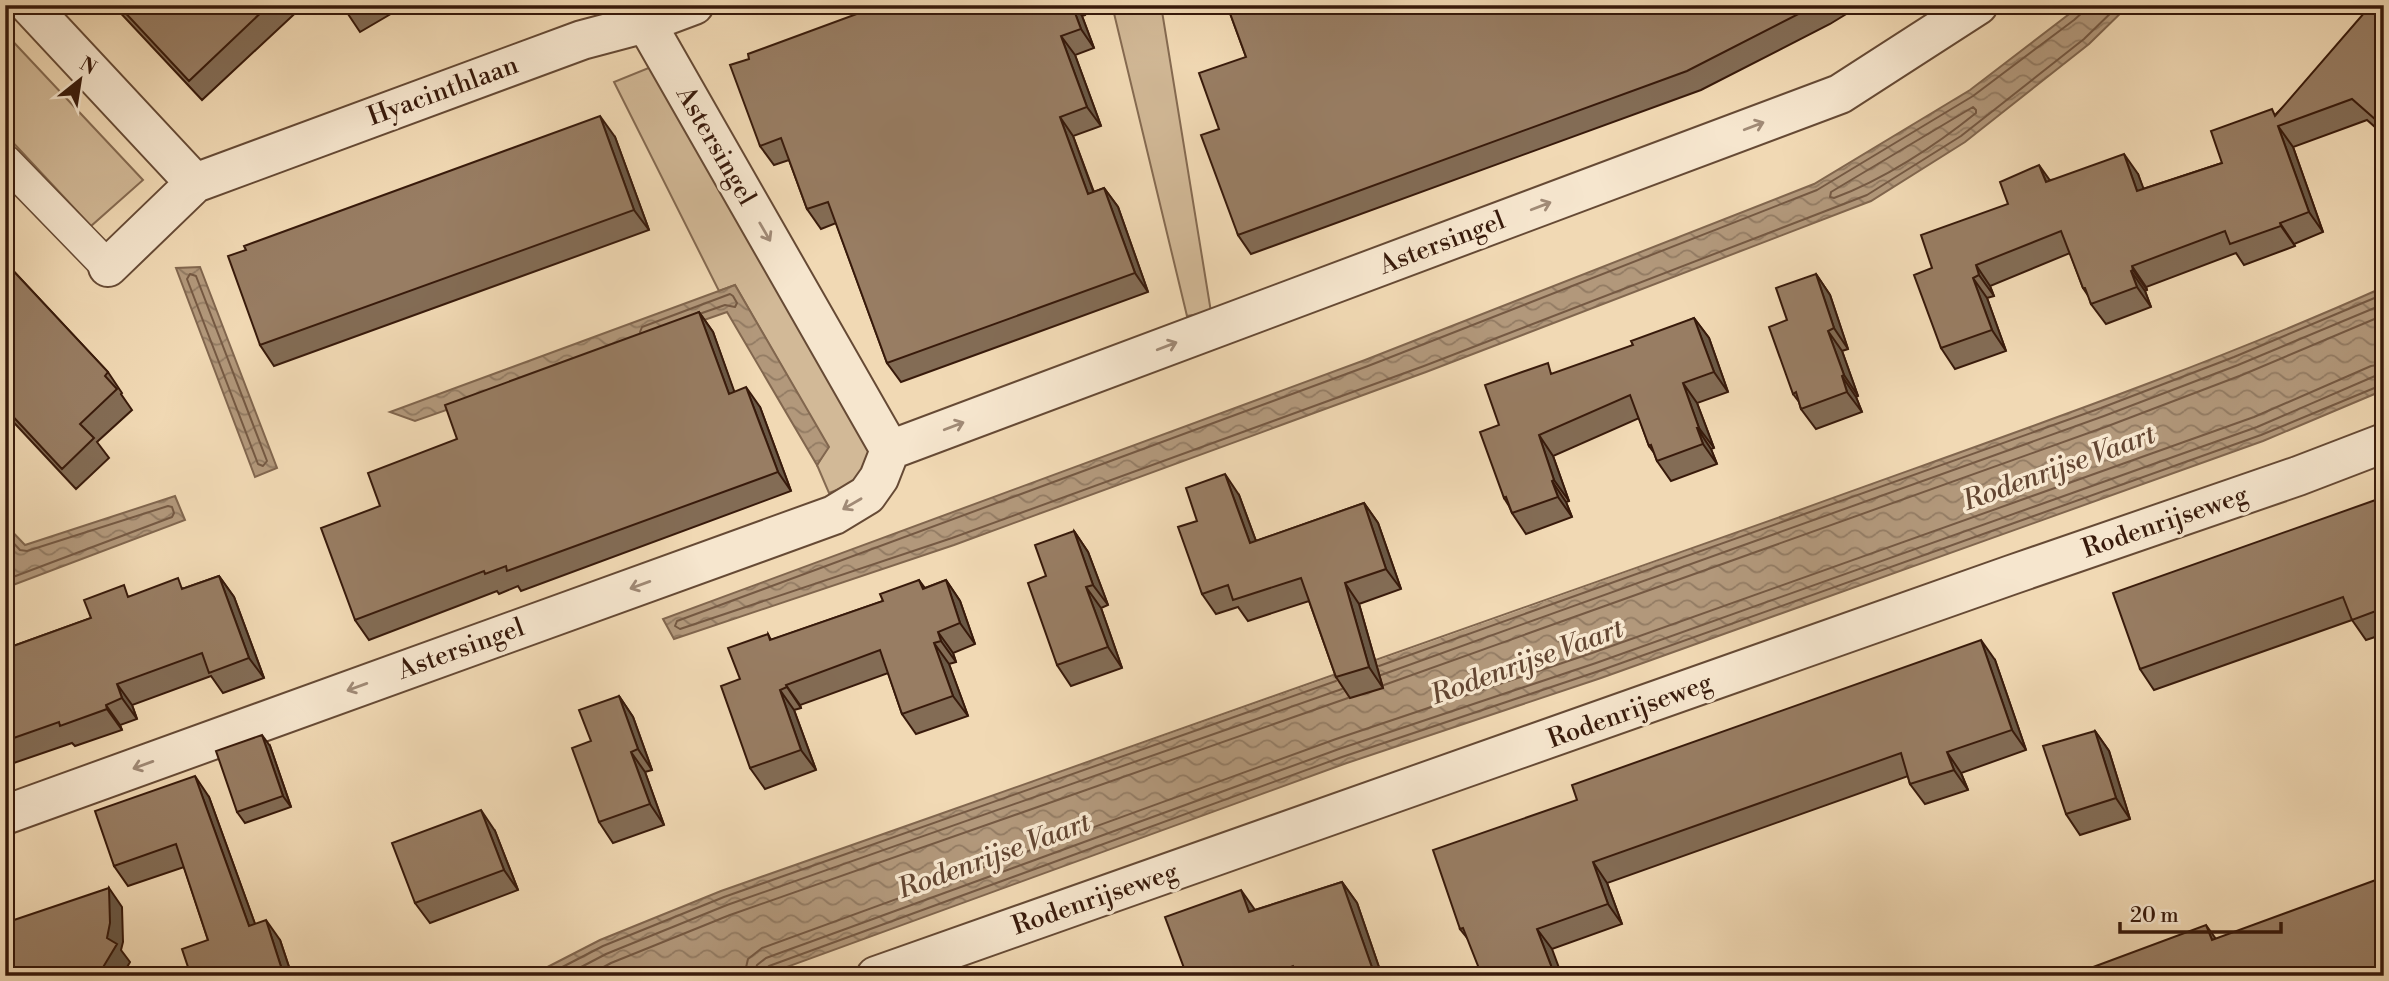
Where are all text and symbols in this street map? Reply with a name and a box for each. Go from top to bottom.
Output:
north arrow [46,46,116,116]
street label: Hyacinthlaan [363,49,523,133]
text: N [75,52,101,80]
street label: Astersingel [669,80,763,212]
one-way arrow [1743,119,1764,132]
one-way arrow [1529,199,1551,211]
street label: Astersingel [1374,204,1510,282]
one-way arrow [758,221,772,241]
one-way arrow [1156,339,1178,352]
water label: Rodenrijse Vaart [1957,417,2161,519]
one-way arrow [943,419,965,431]
street label: Rodenrijseweg [2078,479,2252,565]
one-way arrow [843,497,863,511]
one-way arrow [629,580,651,592]
street label: Astersingel [392,611,529,687]
water label: Rodenrijse Vaart [1425,611,1629,713]
street label: Rodenrijseweg [1543,666,1717,756]
one-way arrow [346,682,368,694]
one-way arrow [133,760,155,772]
water label: Rodenrijse Vaart [892,805,1096,907]
street label: Rodenrijseweg [1008,856,1182,942]
scale bar [2120,890,2280,934]
text: 20 m [2130,903,2179,929]

